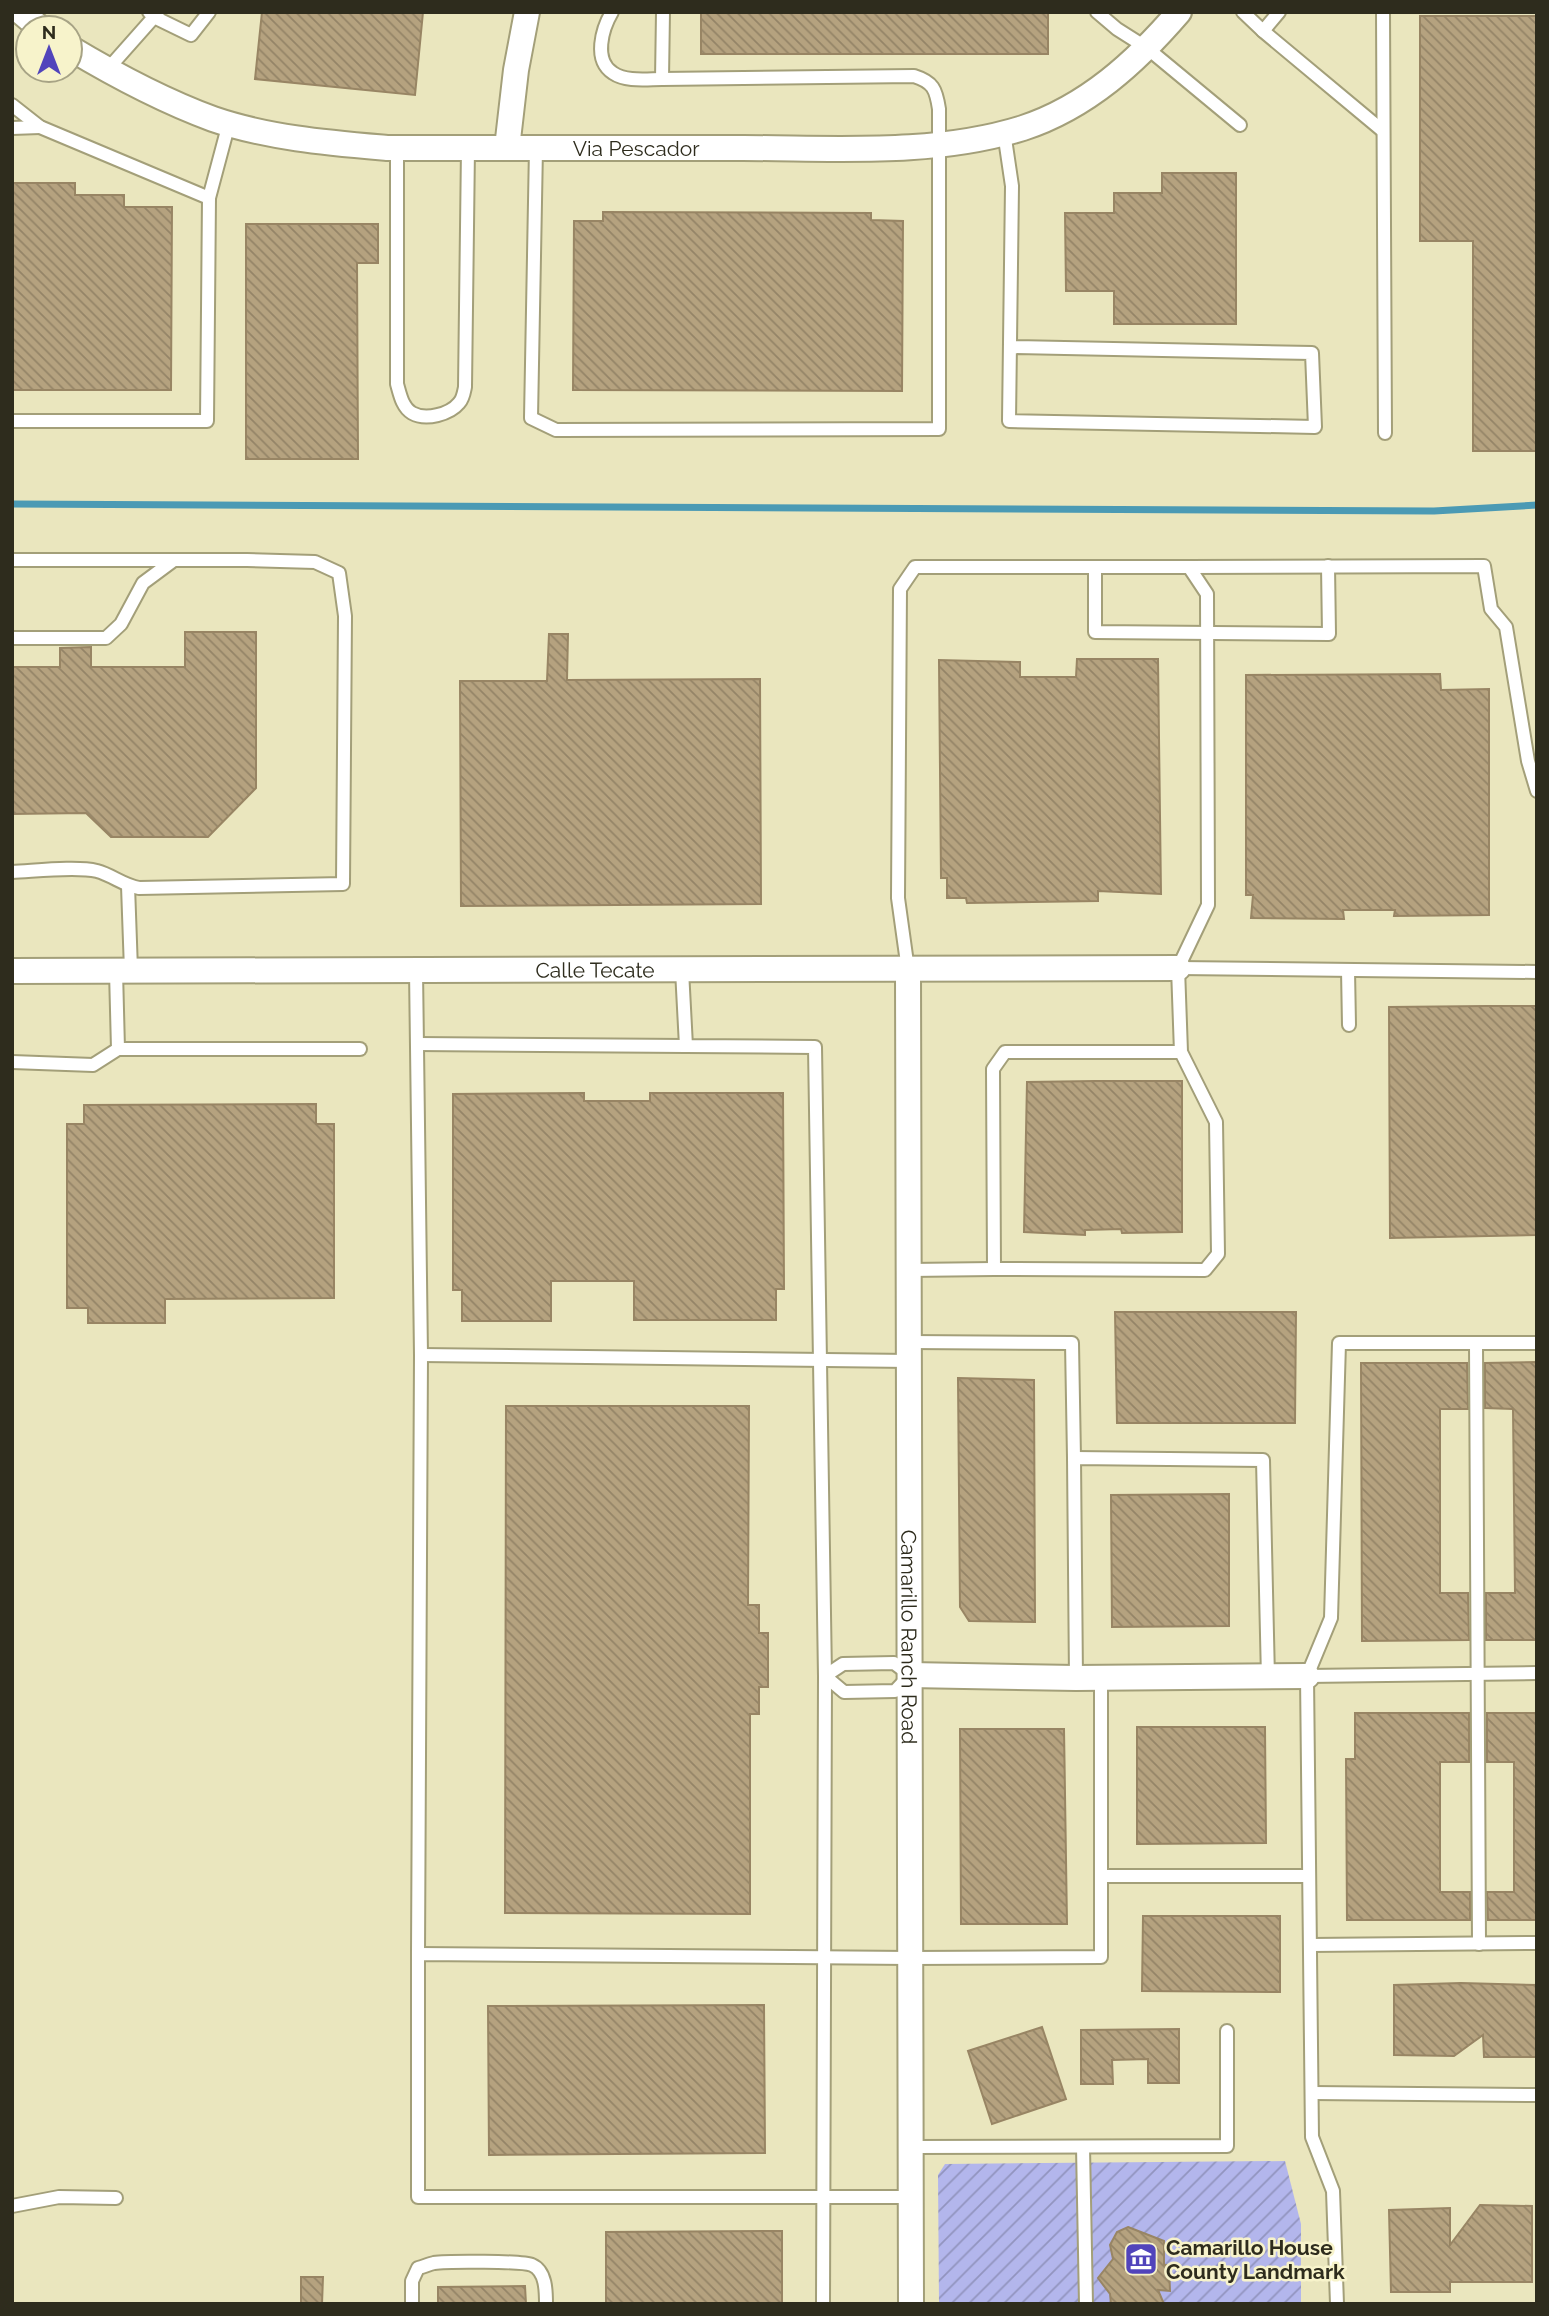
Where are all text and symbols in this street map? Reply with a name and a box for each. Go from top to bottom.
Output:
north arrow [14,14,84,84]
text: N [42,21,56,43]
street label: Via Pescador [573,136,700,161]
street label: Calle Tecate [535,957,655,982]
street label: Camarillo Ranch Road [897,1530,922,1744]
place label: Camarillo House County Landmark [1166,2235,1345,2284]
museum icon: Camarillo House County Landmark [1122,2240,1160,2278]

